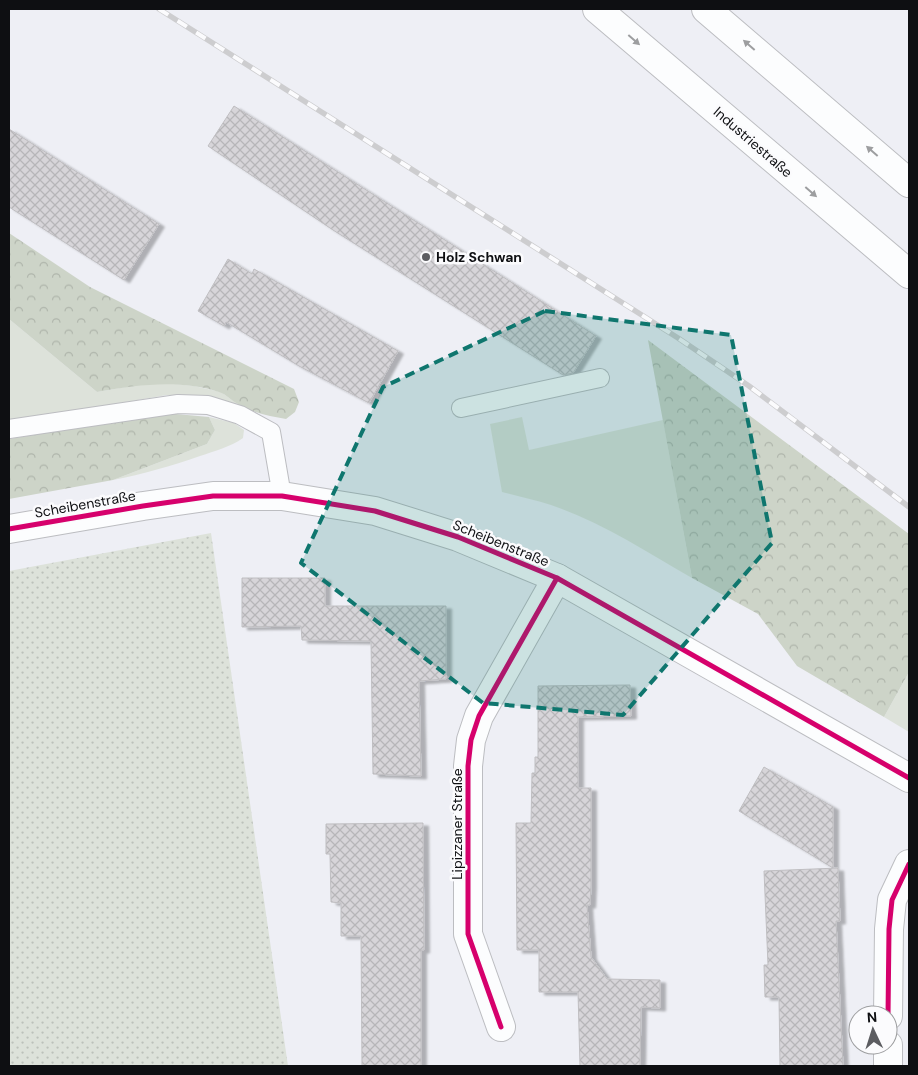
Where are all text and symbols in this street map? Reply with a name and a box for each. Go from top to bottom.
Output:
one-way arrow [627,35,640,46]
one-way arrow [742,40,755,51]
street label: Industriestraße [710,103,796,181]
one-way arrow [866,146,878,157]
one-way arrow [804,186,817,197]
place label: Holz Schwan [436,248,522,266]
marker: Holz Schwan [420,251,432,263]
street label: Scheibenstraße [33,486,137,522]
street label: Scheibenstraße [450,516,552,571]
street label: Lipizzaner Straße [448,768,466,880]
north arrow [848,1005,898,1055]
text: N [866,1008,878,1026]

